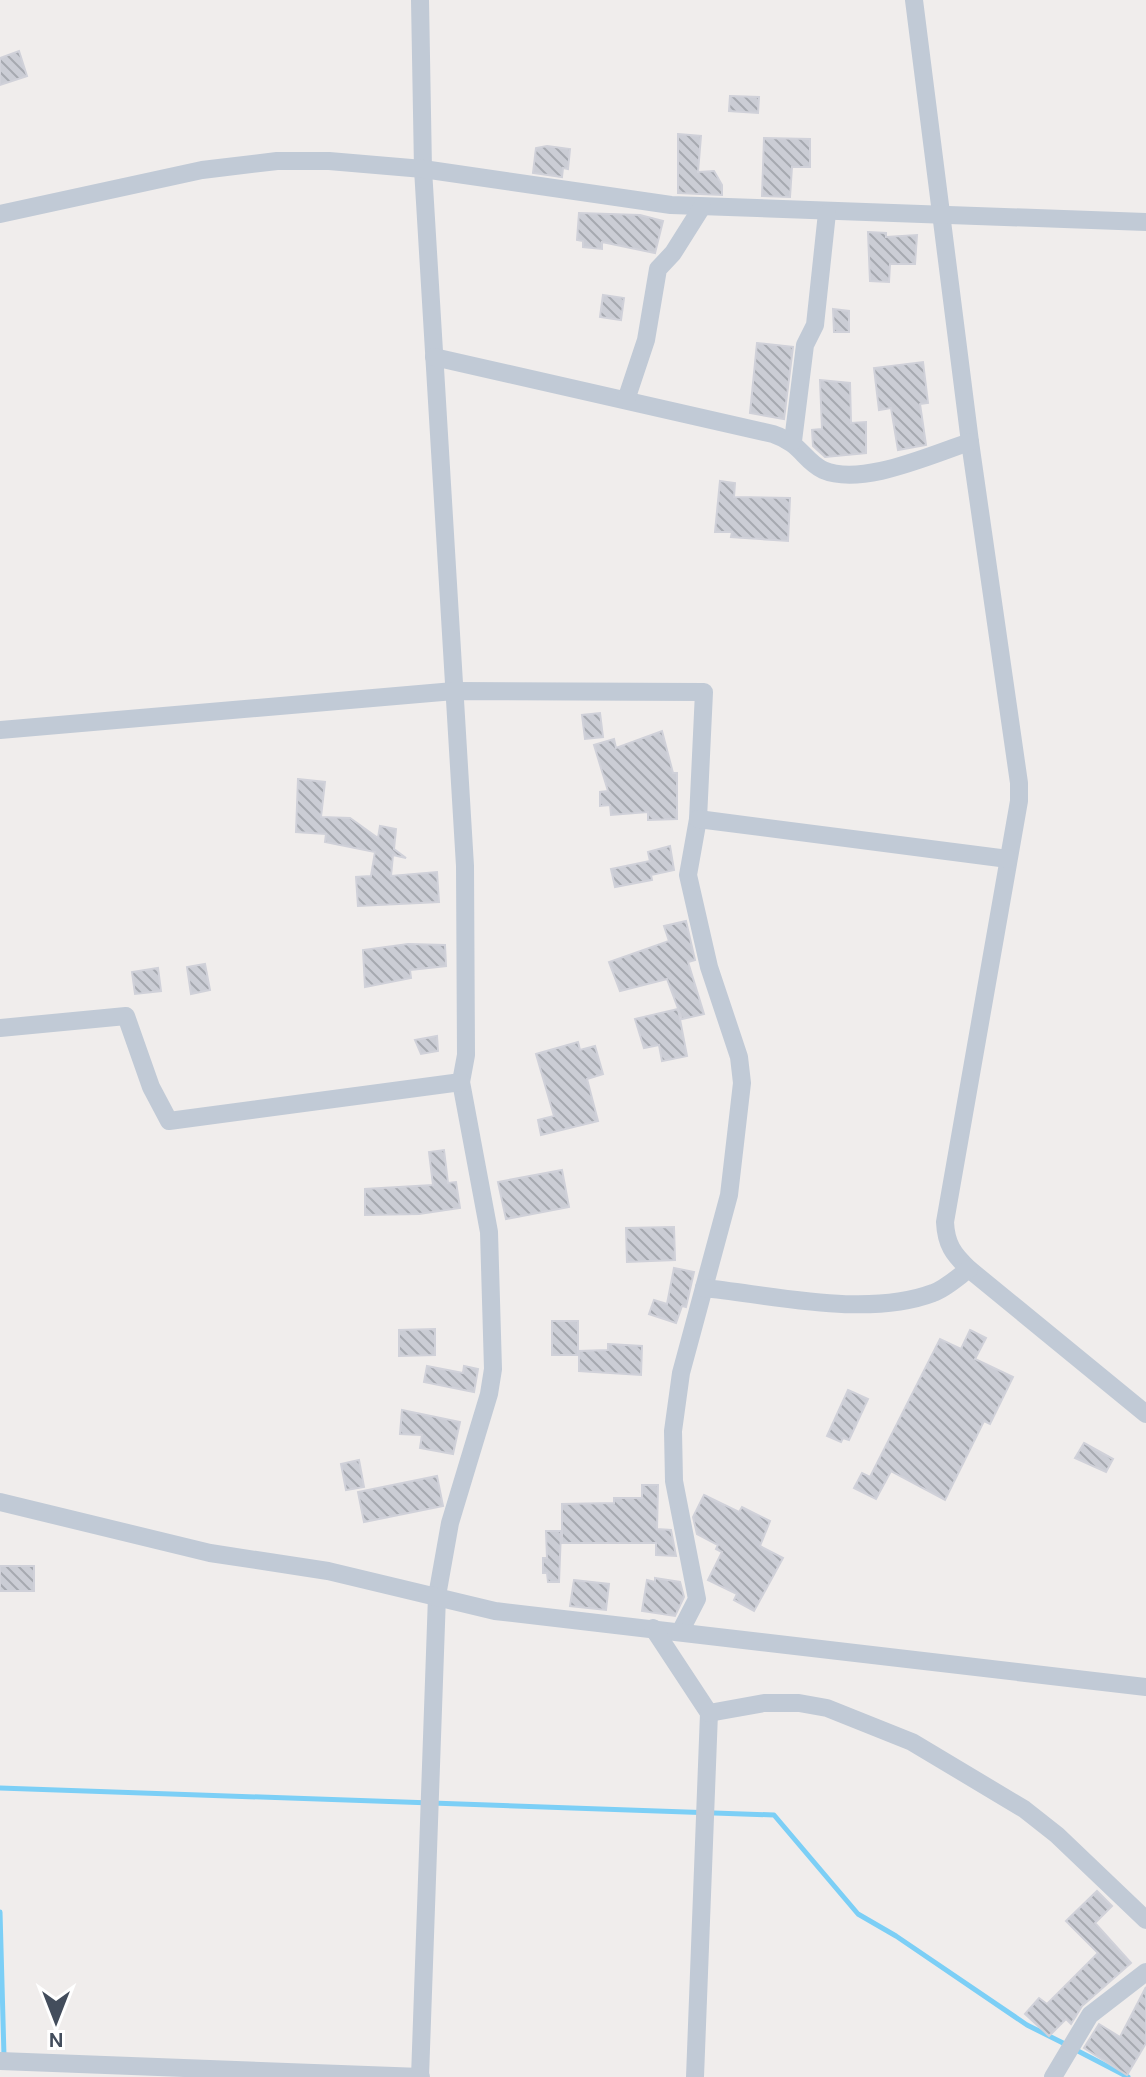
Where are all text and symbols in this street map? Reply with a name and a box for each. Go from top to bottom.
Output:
north arrow [16,1981,96,2061]
text: N [48,2027,64,2053]

